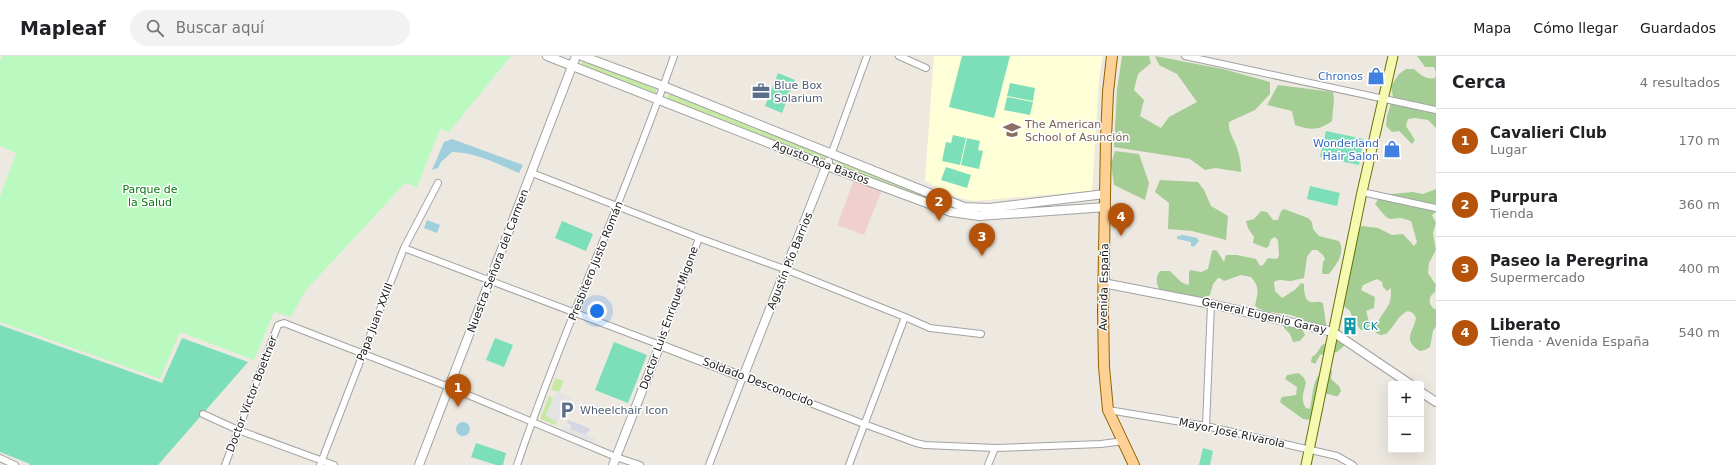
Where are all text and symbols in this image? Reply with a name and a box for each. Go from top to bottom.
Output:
search box [130,10,410,46]
text: Mapleaf [20,17,106,39]
icon: search [144,17,166,39]
text: Buscar aquí [176,19,264,37]
text: Mapa [1473,20,1511,36]
text: Cómo llegar [1533,20,1618,36]
text: Guardados [1640,20,1716,36]
shop icon: Chronos [1366,66,1386,86]
place label: Chronos [1318,70,1363,83]
text: Cerca [1452,72,1506,92]
text: 4 resultados [1640,75,1720,90]
place label: Blue Box Solarium [774,79,823,105]
office icon: Blue Box Solarium [751,81,771,101]
place label: The American School of Asunción [1024,118,1129,144]
school or university icon: The American School of Asunción [1002,120,1022,140]
text: Cavalieri Club [1490,124,1607,142]
text: 1 [1460,133,1470,148]
text: 170 m [1678,133,1720,148]
place label: Wonderland Hair Salon [1313,137,1379,163]
street label: Agusto Roa Bastos [771,139,871,188]
shop icon: Wonderland Hair Salon [1382,139,1402,159]
text: Lugar [1490,142,1527,157]
park label: Parque de la Salud [122,183,178,209]
street label: Nuestra Señora del Carmen [465,187,531,335]
pin: 2 [926,188,952,221]
text: Purpura [1490,188,1558,206]
text: 2 [1460,197,1470,212]
text: 360 m [1678,197,1720,212]
street label: Presbítero Justo Román [566,199,626,323]
pin: 4 [1108,203,1134,236]
text: Tienda [1490,206,1534,221]
street label: Agustín Pío Barrios [765,210,816,311]
pin: 3 [969,223,995,256]
street label: Avenida España [1097,243,1111,331]
street label: Doctor Luis Enrique Migone [637,245,701,391]
text: Paseo la Peregrina [1490,252,1649,270]
text: 3 [1460,261,1470,276]
text: 400 m [1678,261,1720,276]
text: Supermercado [1490,270,1585,285]
street label: Papa Juan XXIII [354,281,396,363]
street label: General Eugenio Garay [1200,295,1328,337]
your location [587,301,607,321]
building icon: CK [1340,316,1360,336]
text: Liberato [1490,316,1561,334]
place label: CK [1363,320,1379,333]
text: 4 [1460,325,1470,340]
text: 540 m [1678,325,1720,340]
street label: Doctor Victor Boettner [224,333,280,454]
text: Tienda · Avenida España [1490,334,1649,349]
street label: Soldado Desconocido [701,355,816,409]
pin: 1 [445,374,471,407]
map controls [1388,381,1424,453]
button: + [1388,381,1424,417]
parking icon: Wheelchair Icon [557,400,577,420]
place label: Wheelchair Icon [580,404,668,417]
street label: Mayor José Rivarola [1178,415,1286,451]
button: − [1388,417,1424,453]

